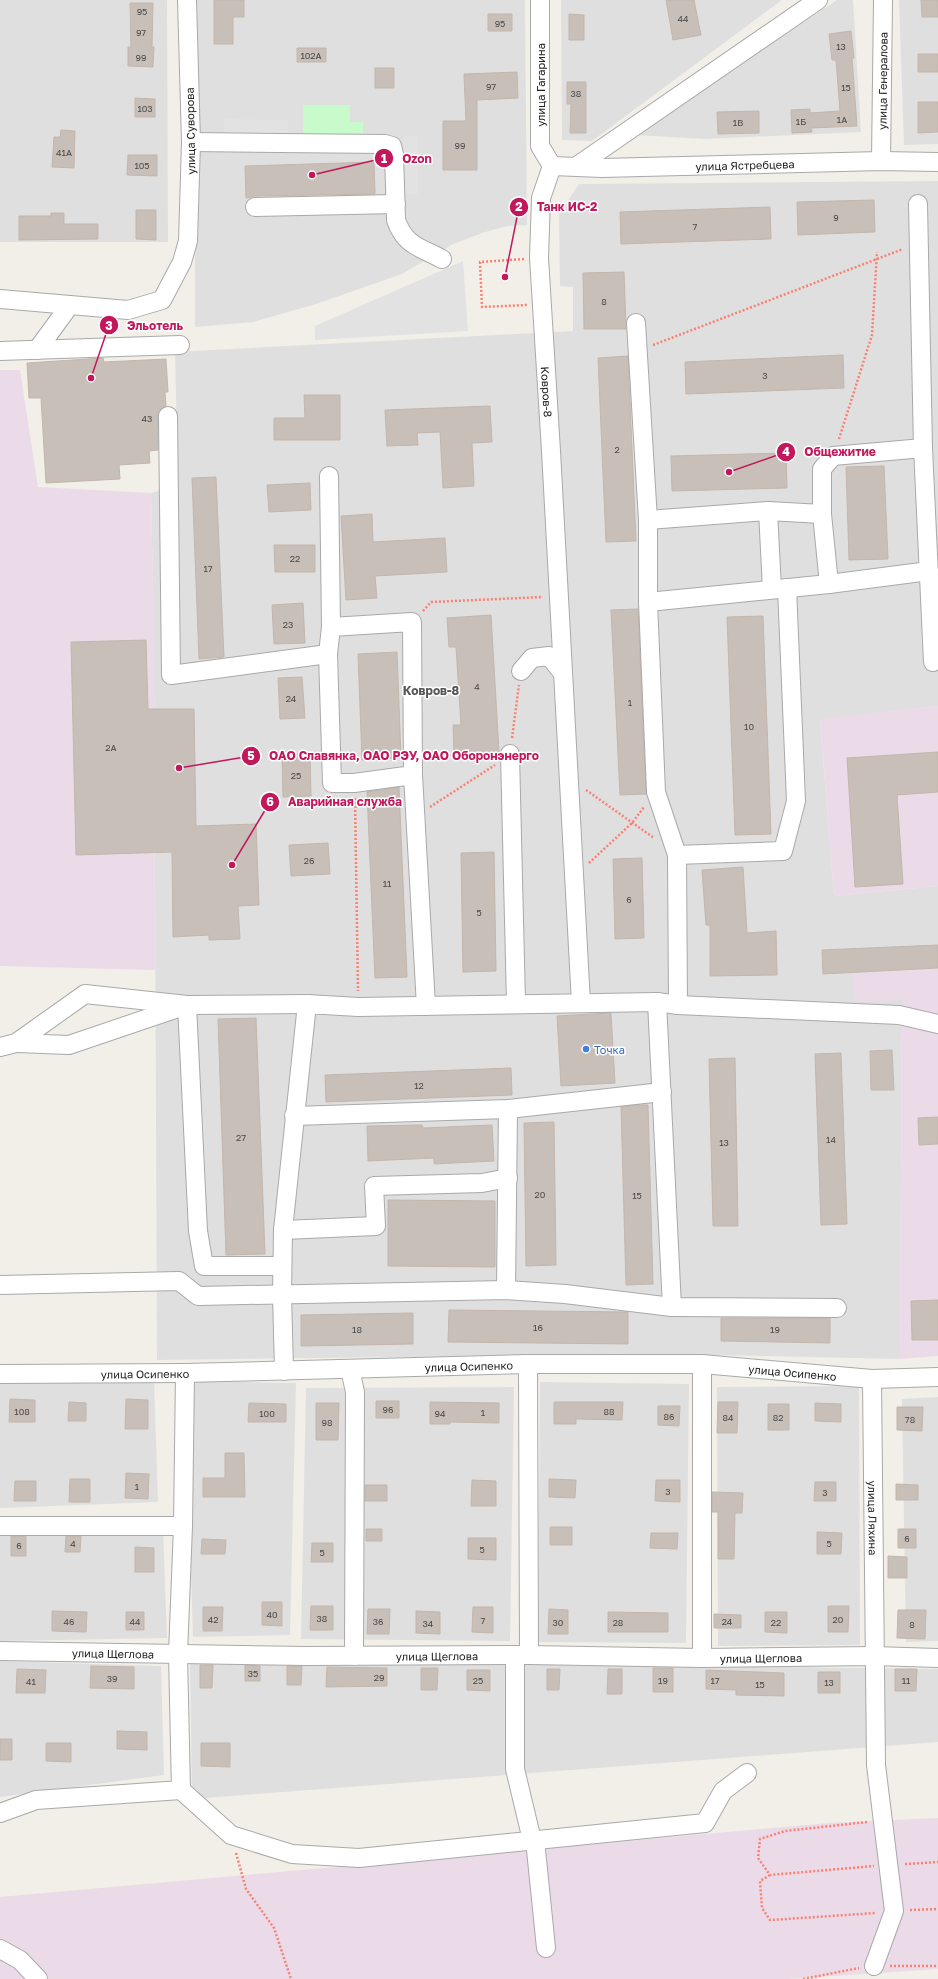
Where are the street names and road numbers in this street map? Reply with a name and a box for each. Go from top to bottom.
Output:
street label: улица Генералова [875,32,889,130]
street label: улица Гагарина [534,43,547,127]
street label: улица Суворова [183,87,197,175]
street label: улица Ястребцева [695,157,795,172]
street label: Ковров-8 [539,366,555,418]
street label: улица Осипенко [425,1358,514,1373]
street label: улица Осипенко [748,1362,837,1382]
street label: улица Осипенко [101,1366,190,1380]
street label: улица Ляхина [867,1480,880,1556]
street label: улица Щеглова [72,1646,154,1660]
street label: улица Щеглова [396,1649,478,1662]
street label: улица Щеглова [720,1650,802,1664]

